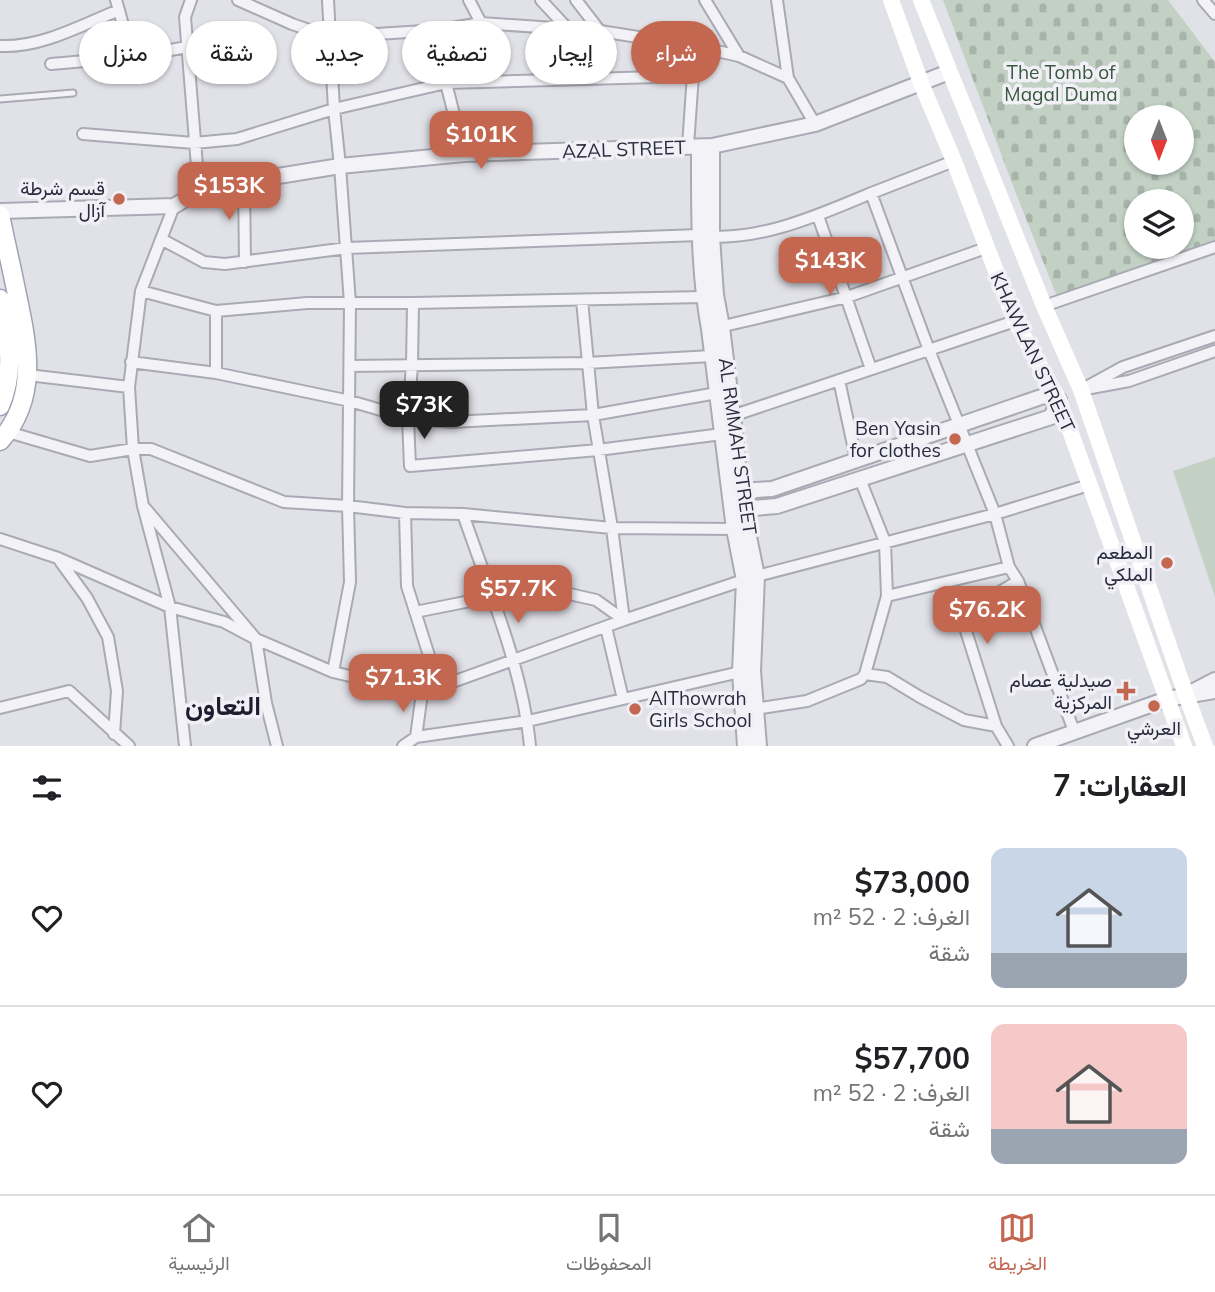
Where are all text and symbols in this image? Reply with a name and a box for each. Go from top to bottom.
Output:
chip: منزل [79,21,172,84]
chip: شقة [186,21,277,84]
chip: جديد [291,21,388,84]
chip: تصفية [402,21,511,84]
chip: إيجار [525,21,617,84]
chip: شراء [631,21,721,84]
park label: The Tomb of Magal Duma [1004,60,1118,106]
north arrow [1124,105,1194,175]
map controls [1124,105,1194,259]
pin: $101K [432,111,530,171]
text: $101K [446,119,516,148]
street label: AZAL STREET [562,135,687,163]
pin: $153K [180,162,278,222]
text: $153K [194,170,264,199]
place label: قسم شرطة آزال [20,176,107,222]
button: layers [1124,189,1194,259]
marker: قسم شرطة آزال [111,191,127,207]
pin: $143K [781,238,879,297]
text: $143K [795,245,865,274]
street label: KHAWLAN STREET [985,268,1081,436]
street label: AL RMMAH STREET [714,356,762,536]
pin: $73K [383,382,465,441]
text: $73K [396,389,452,418]
place label: Ben Yasin for clothes [850,416,941,462]
marker: Ben Yasin for clothes [947,431,963,447]
place label: المطعم الملكي [1096,540,1153,590]
marker: المطعم الملكي [1159,555,1175,571]
pin: $57.7K [461,566,575,625]
text: $57.7K [480,573,556,602]
pin: $76.2K [930,586,1044,646]
text: $76.2K [949,594,1025,623]
pin: $71.3K [346,654,460,714]
text: $71.3K [365,662,441,691]
place label: صيدلية عصام المركزية [1009,668,1112,714]
marker: صيدلية عصام المركزية [1118,683,1134,699]
place label: AlThowrah Girls School [649,686,752,732]
district label: التعاون [185,689,261,722]
marker: العرشي [1146,698,1162,714]
marker: AlThowrah Girls School [627,701,643,717]
place label: العرشي [1127,716,1181,744]
text: العقارات: 7 [1053,766,1187,804]
icon: filters [28,769,66,807]
text: $73,000 [855,863,970,901]
icon: home [1047,876,1131,960]
icon: heart [28,899,66,937]
text: الغرف: 2 · 52 m² [813,902,970,931]
text: شقة [928,938,970,967]
text: $57,700 [855,1039,970,1077]
icon: home [1047,1052,1131,1136]
icon: heart [28,1075,66,1113]
text: الغرف: 2 · 52 m² [813,1078,970,1107]
text: شقة [928,1114,970,1143]
tab: الرئيسية [168,1209,230,1280]
tab: المحفوظات [566,1209,652,1280]
tab: الخريطة [988,1209,1047,1280]

